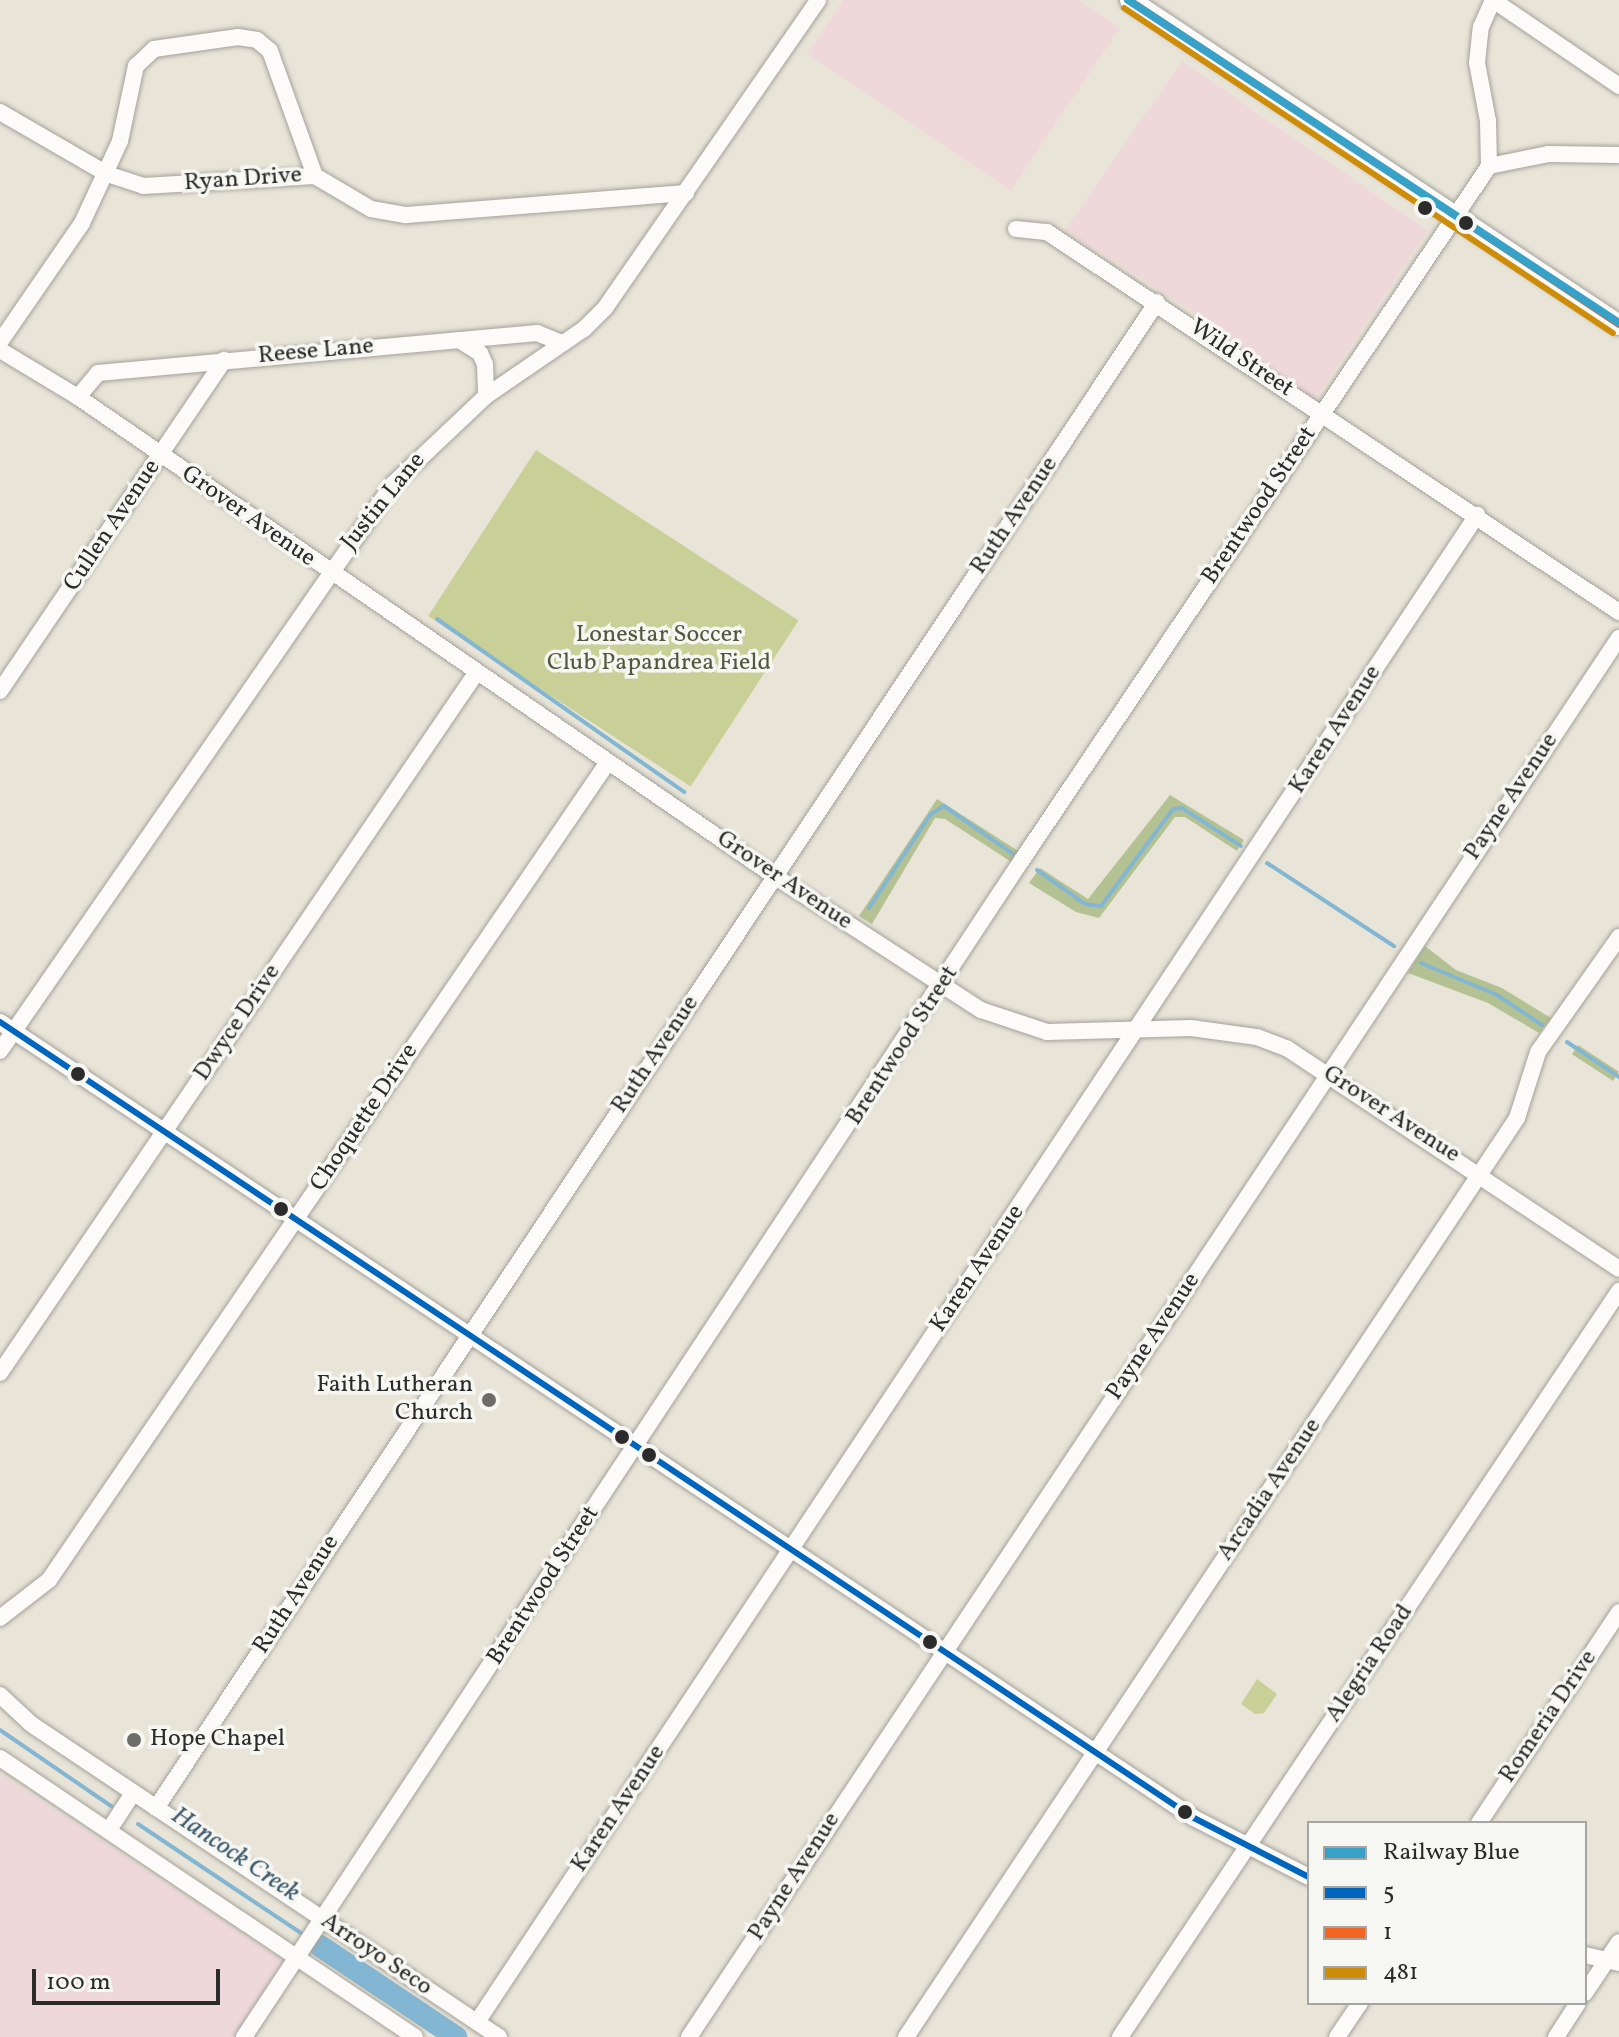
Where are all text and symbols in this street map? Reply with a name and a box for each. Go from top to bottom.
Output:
street label: Ryan Drive [183,162,303,198]
unlabelled marker [1417,200,1433,216]
unlabelled marker [1458,215,1474,231]
street label: Wild Street [1184,314,1298,404]
street label: Reese Lane [257,333,375,371]
street label: Brentwood Street [1197,422,1323,590]
street label: Justin Lane [336,447,432,557]
street label: Ruth Avenue [965,452,1065,580]
street label: Cullen Avenue [58,455,168,597]
street label: Grover Avenue [175,460,321,574]
park label: Lonestar Soccer Club Papandrea Field [547,622,771,678]
street label: Karen Avenue [1284,660,1388,800]
street label: Payne Avenue [1459,728,1565,866]
street label: Grover Avenue [711,825,857,937]
street label: Dwyce Drive [188,959,288,1087]
street label: Brentwood Street [841,961,965,1131]
street label: Ruth Avenue [606,991,706,1119]
street label: Choquette Drive [305,1039,425,1197]
street label: Grover Avenue [1317,1060,1465,1170]
unlabelled marker [70,1066,86,1082]
street label: Karen Avenue [925,1200,1031,1338]
unlabelled marker [273,1201,289,1217]
street label: Payne Avenue [1101,1268,1207,1406]
place label: Faith Lutheran Church [317,1372,473,1428]
marker: Faith Lutheran Church [480,1391,498,1409]
street label: Arcadia Avenue [1212,1413,1328,1567]
unlabelled marker [614,1429,630,1445]
unlabelled marker [641,1447,657,1463]
street label: Brentwood Street [482,1501,606,1671]
street label: Ruth Avenue [248,1530,346,1660]
street label: Alegria Road [1320,1600,1420,1728]
unlabelled marker [922,1634,938,1650]
street label: Romeria Drive [1494,1645,1604,1789]
place label: Hope Chapel [150,1726,285,1754]
marker: Hope Chapel [125,1731,143,1749]
street label: Karen Avenue [566,1740,672,1878]
water label: Hancock Creek [165,1801,305,1909]
unlabelled marker [1177,1804,1193,1820]
street label: Payne Avenue [743,1807,847,1947]
legend [1307,1821,1587,2005]
text: Railway Blue [1383,1836,1520,1870]
text: 5 [1383,1876,1395,1910]
street label: Arroyo Seco [315,1907,437,2003]
text: 1 [1383,1916,1392,1950]
scale bar [36,1953,224,2003]
text: 481 [1383,1956,1418,1990]
text: 100 m [46,1966,111,2000]

